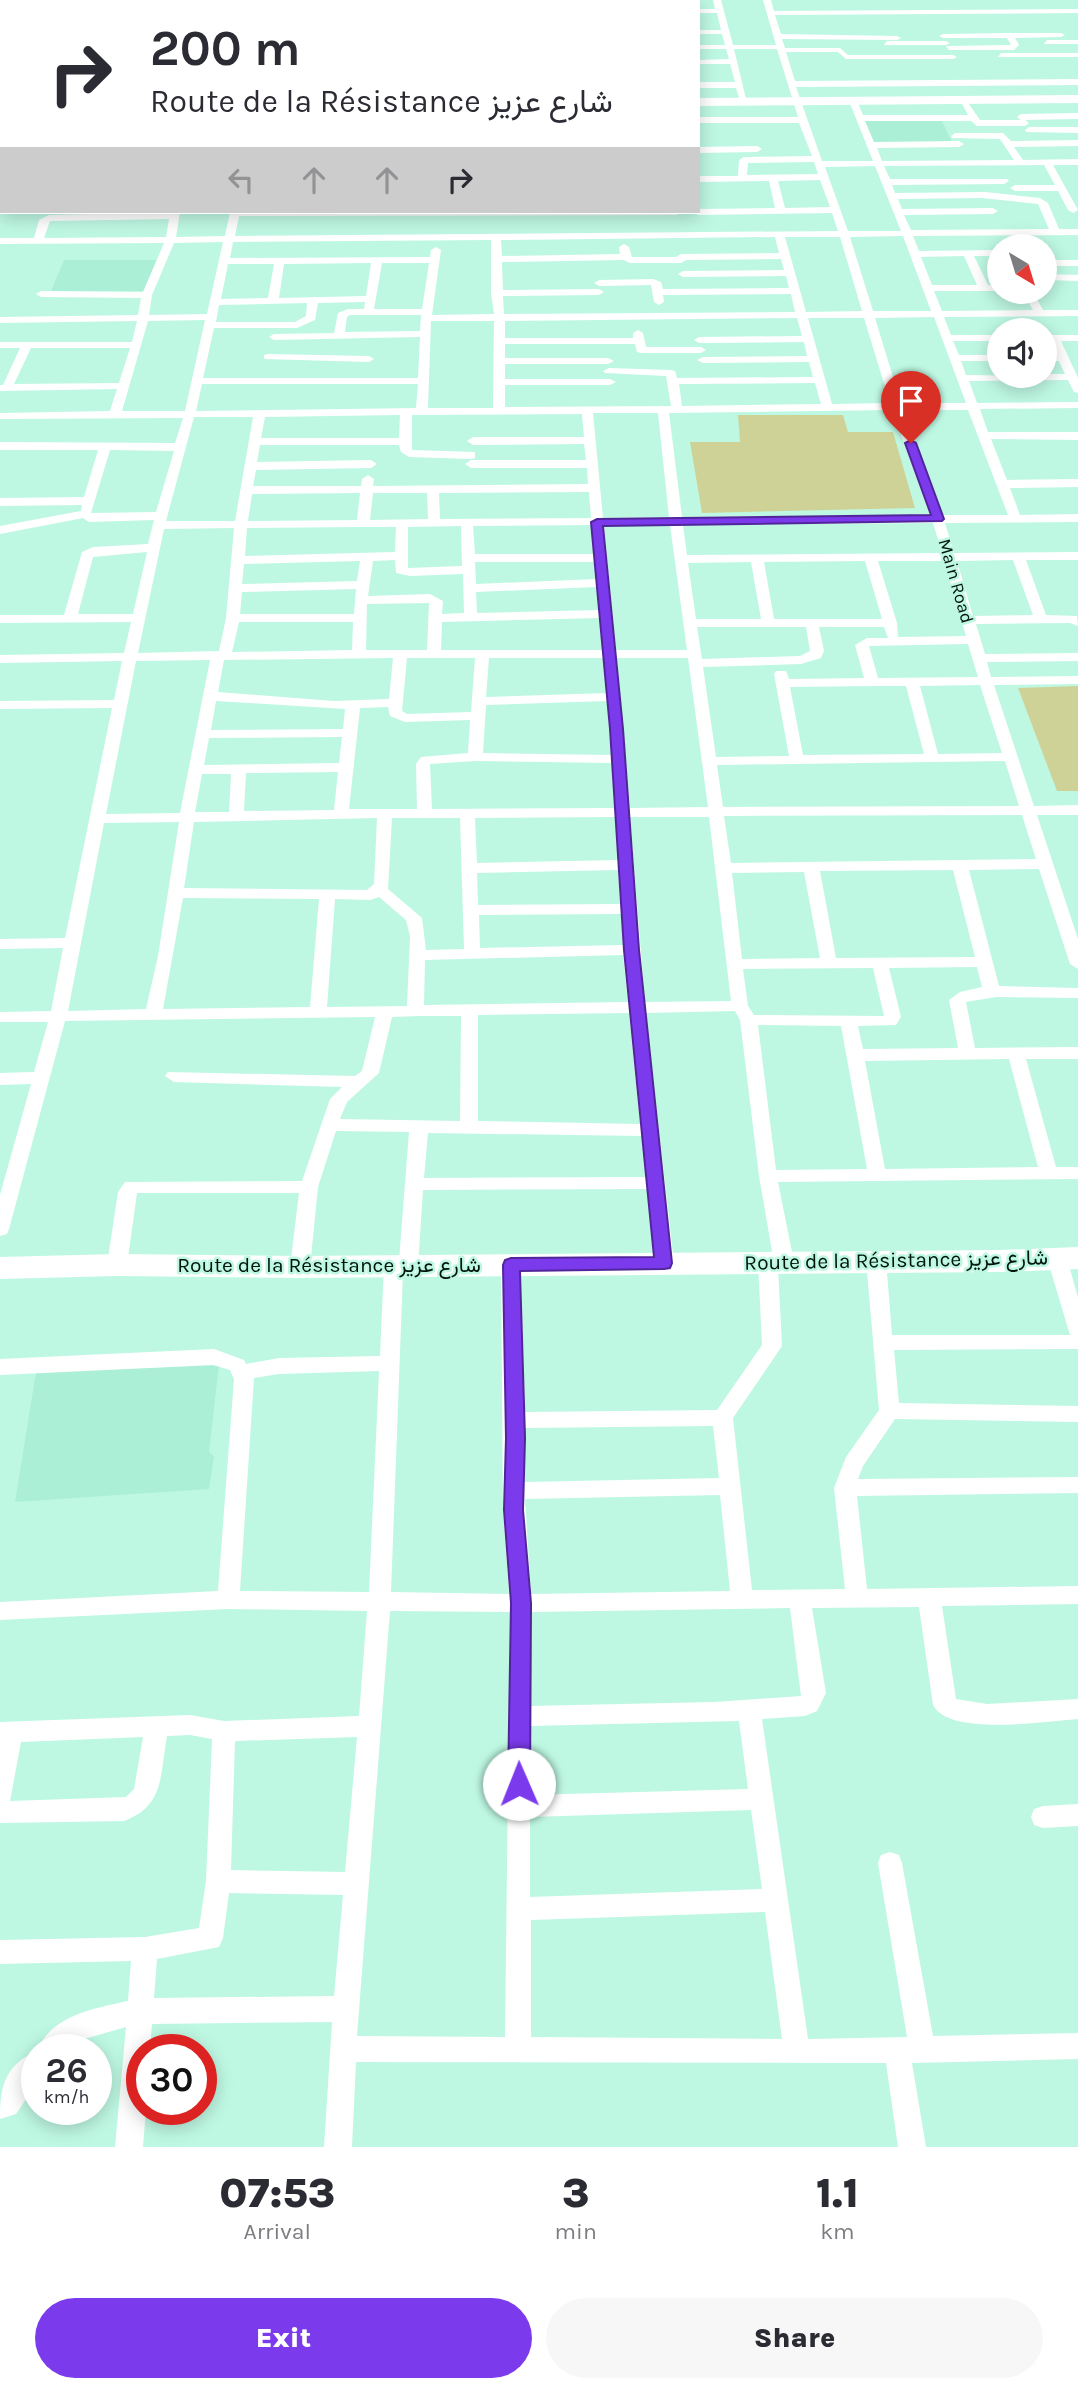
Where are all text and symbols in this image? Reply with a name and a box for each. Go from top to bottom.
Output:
text: 200 m [150,20,301,77]
icon: right [35,28,126,119]
text: Route de la Résistance شارع عزيز [150,83,613,120]
icon: left [222,161,260,199]
icon: ahead [295,161,333,199]
icon: ahead [368,161,406,199]
icon: right [441,161,479,199]
north arrow [987,234,1057,304]
map controls [987,234,1057,388]
button: sound [987,318,1057,388]
pin [881,371,941,443]
icon: arrive [892,382,930,420]
street label: Main Road [933,536,979,626]
street label: Route de la Résistance شارع عزيز [744,1245,1048,1277]
street label: Route de la Résistance شارع عزيز [177,1253,481,1279]
position arrow [482,1747,556,1821]
speed limit sign: 30 [126,2034,217,2125]
text: 26 [45,2050,88,2091]
text: km/h [44,2086,89,2108]
text: 07:53 [219,2168,335,2218]
text: 3 [562,2168,589,2218]
text: 1.1 [816,2168,859,2218]
text: Arrival [244,2218,311,2245]
text: min [555,2218,597,2245]
text: km [820,2218,855,2245]
button: Exit [35,2298,532,2378]
button: Share [546,2298,1043,2378]

